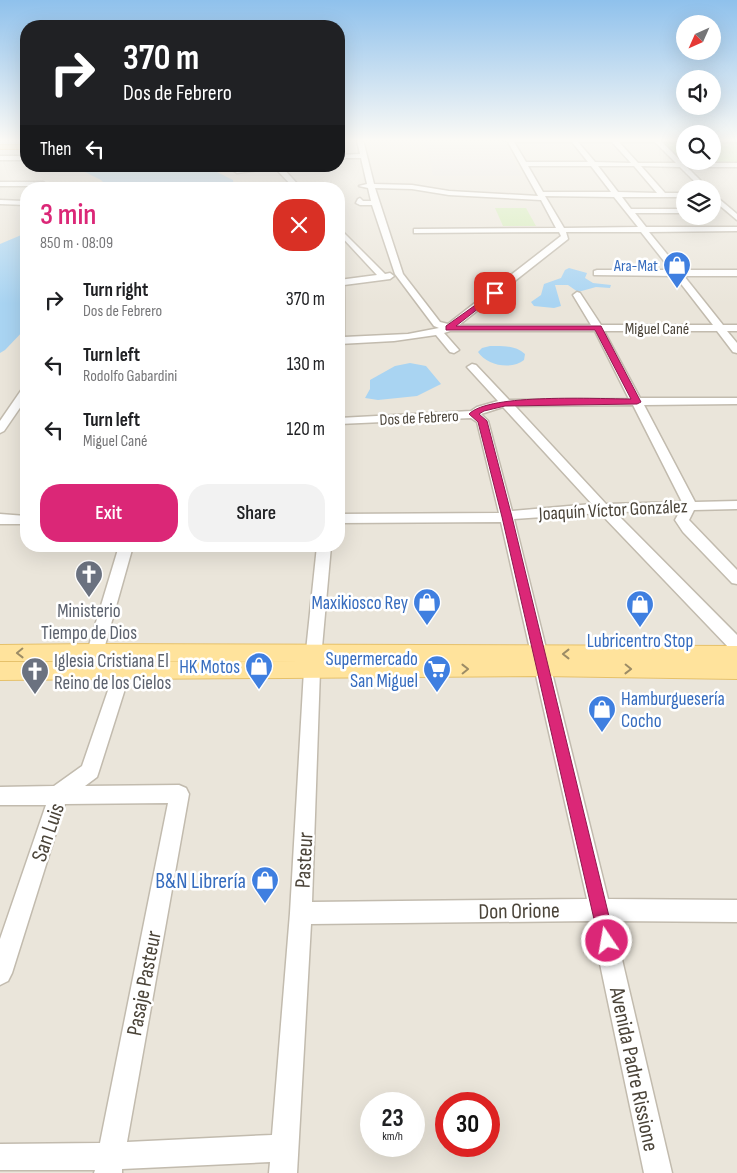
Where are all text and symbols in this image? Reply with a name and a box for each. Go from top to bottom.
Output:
north arrow [676,15,721,60]
map controls [676,15,721,225]
text: 370 m [123,37,199,80]
icon: right [40,40,105,105]
button: sound [676,70,721,115]
text: Dos de Febrero [123,80,232,107]
button: search [676,125,721,170]
icon: left [81,135,109,163]
text: Then [40,138,71,161]
button: layers [676,180,721,225]
text: 3 min [40,197,96,233]
button: close [273,199,325,251]
text: 850 m · 08:09 [40,234,113,253]
shop icon: Ara-Mat [662,250,692,289]
place label: Ara-Mat [613,257,658,276]
pin [474,272,516,314]
text: Turn right [83,279,148,302]
icon: arrive [481,279,509,307]
icon: right [40,286,68,314]
text: 370 m [286,288,325,311]
text: Dos de Febrero [83,302,162,321]
street label: Miguel Cané [625,320,689,339]
text: Turn left [83,344,140,367]
icon: left [40,351,68,379]
text: 130 m [287,353,325,376]
text: Rodolfo Gabardini [83,367,177,386]
street label: Dos de Febrero [379,407,459,430]
text: Turn left [83,409,140,432]
icon: left [40,416,68,444]
text: 120 m [287,418,325,441]
text: Miguel Cané [83,432,147,451]
button: Exit [40,484,178,542]
button: Share [188,484,325,542]
street label: Joaquín Víctor González [537,495,688,526]
church icon: Ministerio Tiempo de Dios [74,559,104,598]
shop icon: Maxikiosco Rey [412,587,442,626]
shop icon: Lubricentro Stop [625,589,655,628]
place label: Maxikiosco Rey [311,592,409,615]
place label: Ministerio Tiempo de Dios [41,600,137,645]
place label: Lubricentro Stop [587,630,693,653]
one-way arrow [16,648,24,658]
place label: Supermercado San Miguel [326,648,418,693]
one-way arrow [562,649,570,659]
place label: Iglesia Cristiana El Reino de los Cielos [54,650,171,695]
shop icon: HK Motos [244,651,274,690]
supermarket icon: Supermercado San Miguel [422,654,452,693]
church icon: Iglesia Cristiana El Reino de los Cielos [20,656,50,695]
place label: HK Motos [179,656,240,679]
one-way arrow [462,664,470,674]
one-way arrow [624,664,632,674]
place label: Hamburguesería Cocho [621,688,725,733]
shop icon: Hamburguesería Cocho [587,694,617,733]
street label: San Luis [26,800,71,865]
street label: Pasteur [290,831,319,889]
shop icon: B&N Librería [250,865,280,904]
place label: B&N Librería [155,868,246,895]
street label: Don Orione [478,897,560,926]
position arrow [580,914,632,966]
street label: Pasaje Pasteur [121,929,168,1038]
street label: Avenida Padre Rissione [603,984,664,1154]
speed limit sign: 30 [435,1092,500,1157]
text: 23 [381,1103,404,1134]
text: km/h [382,1129,403,1144]

